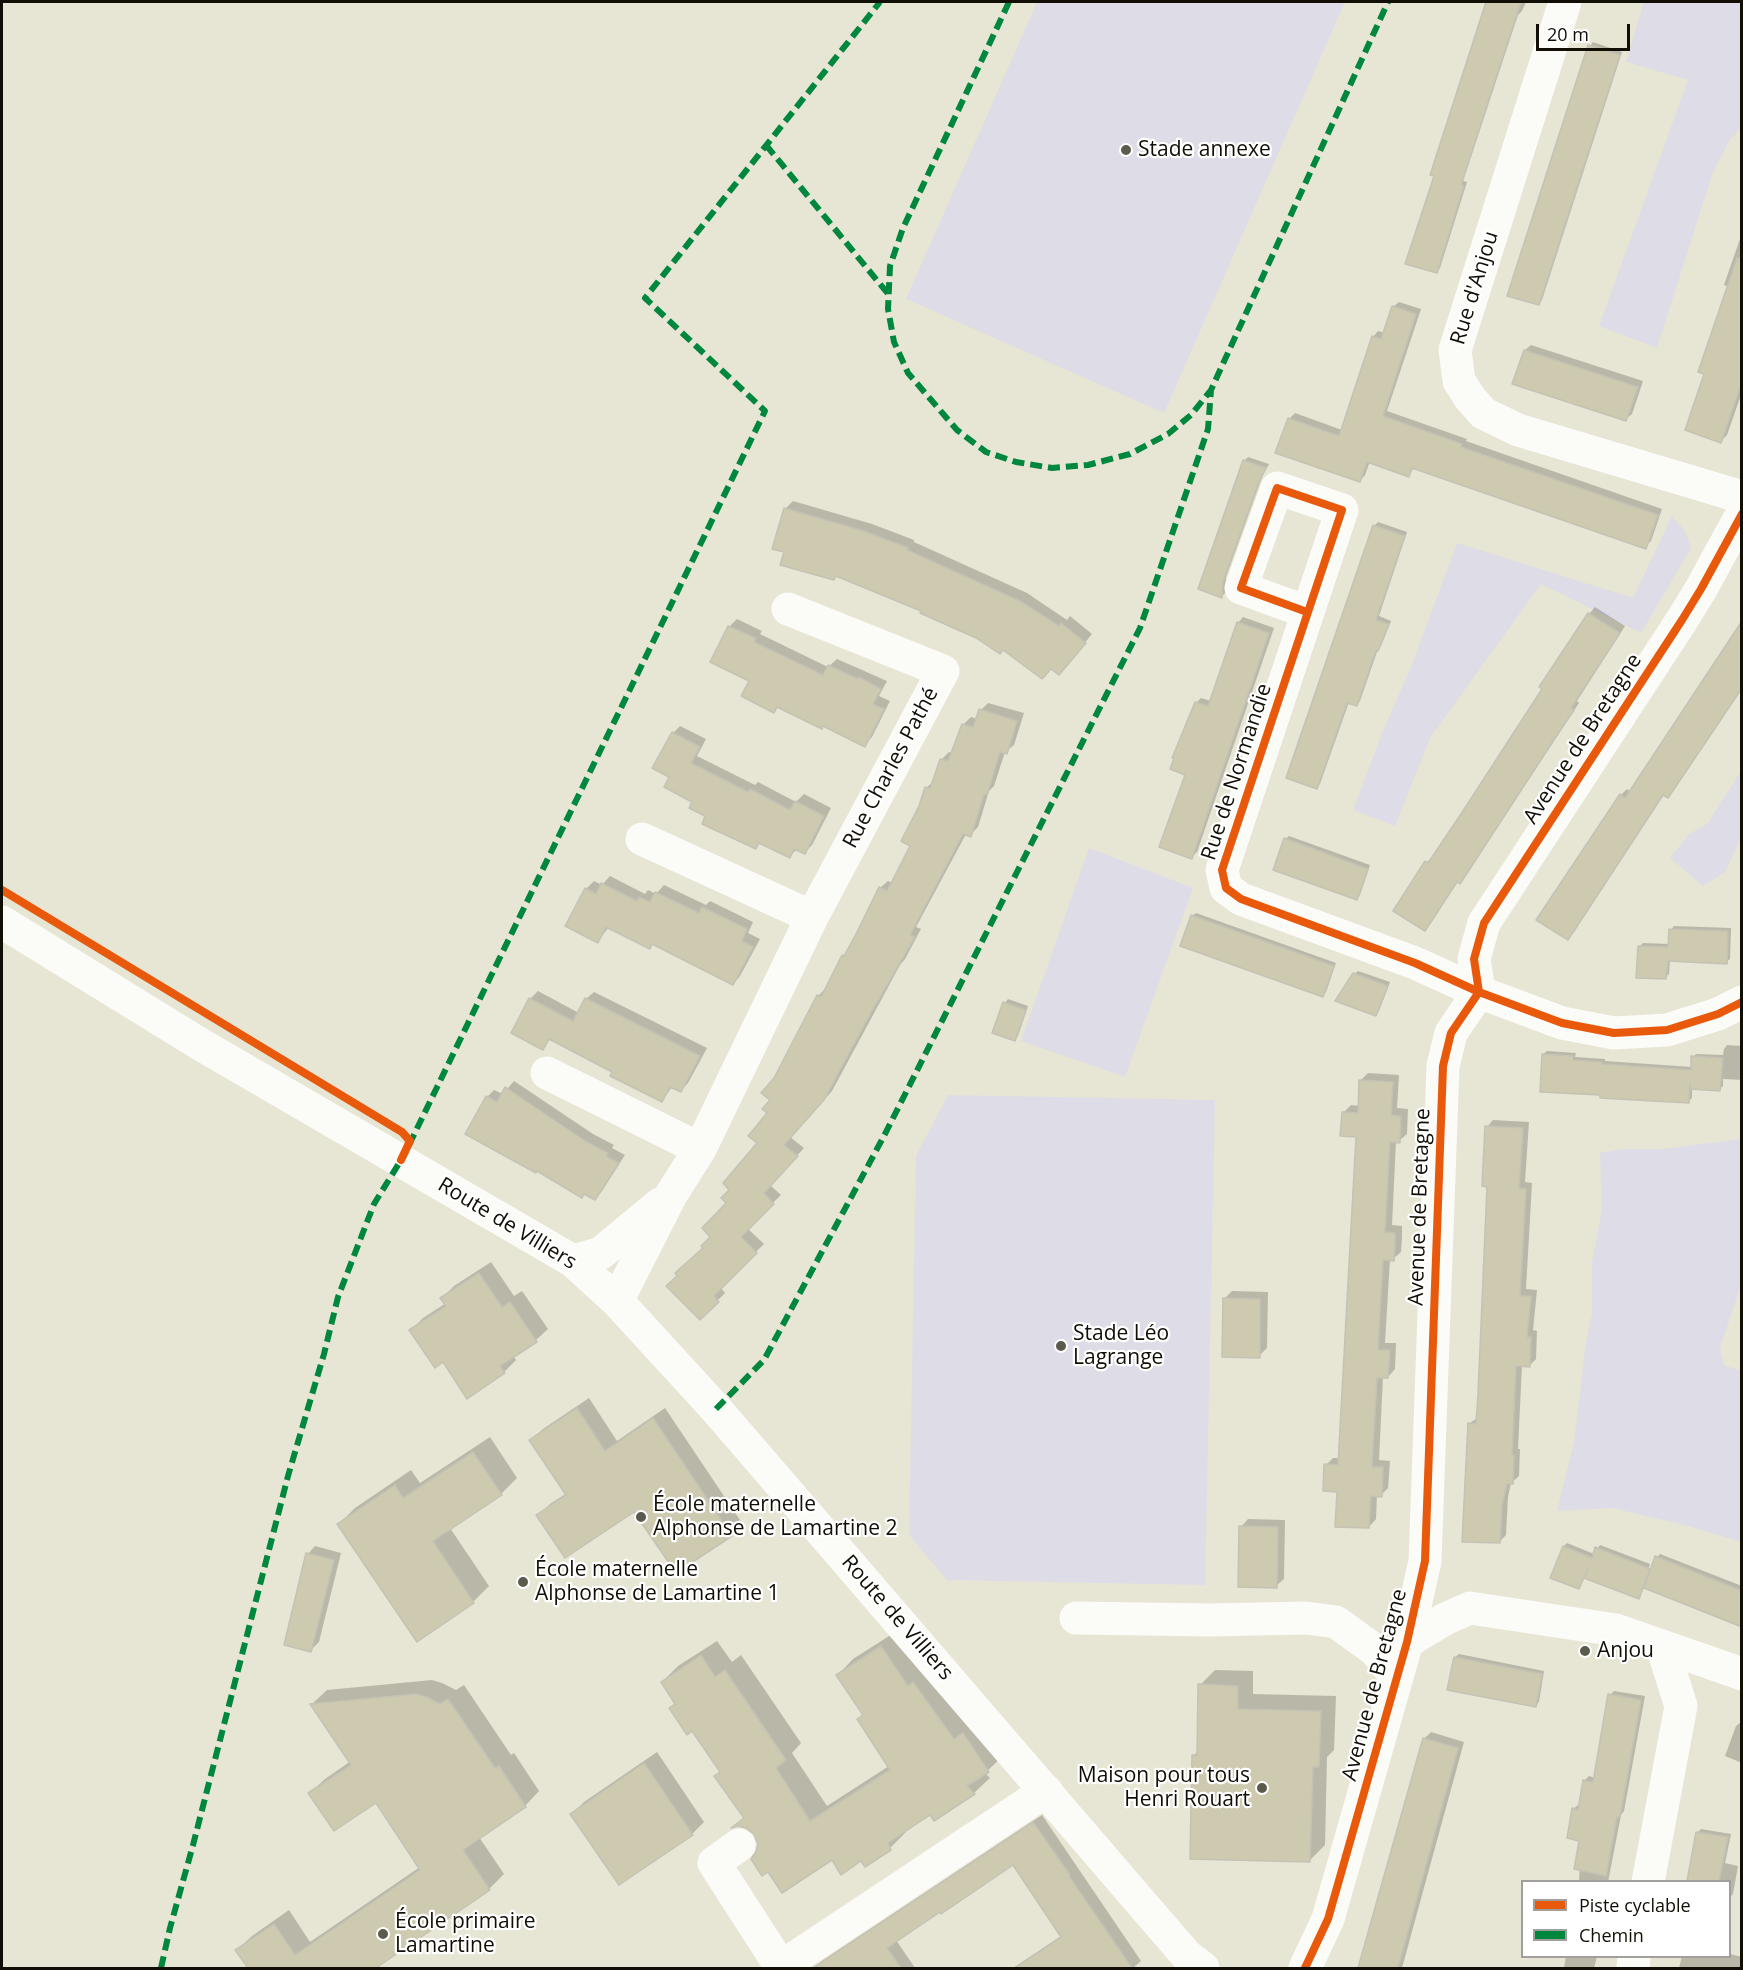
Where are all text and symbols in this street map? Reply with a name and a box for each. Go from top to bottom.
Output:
scale bar [1539,12,1634,50]
text: 20 m [1547,22,1589,46]
place label: Stade annexe [1138,137,1271,163]
marker: Stade annexe [1119,143,1133,157]
street label: Rue d'Anjou [1446,228,1504,348]
street label: Avenue de Bretagne [1519,649,1647,829]
street label: Rue de Normandie [1197,681,1277,863]
street label: Rue Charles Pathé [838,683,944,853]
street label: Avenue de Bretagne [1404,1108,1436,1306]
street label: Route de Villiers [433,1173,581,1275]
place label: Stade Léo Lagrange [1073,1321,1169,1371]
marker: Stade Léo Lagrange [1054,1339,1068,1353]
place label: École maternelle Alphonse de Lamartine 2 [653,1492,897,1542]
marker: École maternelle Alphonse de Lamartine 2 [634,1510,648,1524]
street label: Route de Villiers [836,1550,958,1686]
place label: École maternelle Alphonse de Lamartine 1 [535,1557,779,1607]
marker: École maternelle Alphonse de Lamartine 1 [516,1575,530,1589]
street label: Avenue de Bretagne [1337,1586,1413,1784]
place label: Anjou [1597,1638,1654,1664]
marker: Anjou [1578,1644,1592,1658]
place label: Maison pour tous Henri Rouart [1078,1763,1250,1813]
marker: Maison pour tous Henri Rouart [1255,1781,1269,1795]
legend [1521,1880,1731,1958]
text: Piste cyclable [1579,1893,1691,1917]
place label: École primaire Lamartine [395,1909,535,1959]
text: Chemin [1579,1923,1644,1947]
marker: École primaire Lamartine [376,1927,390,1941]

